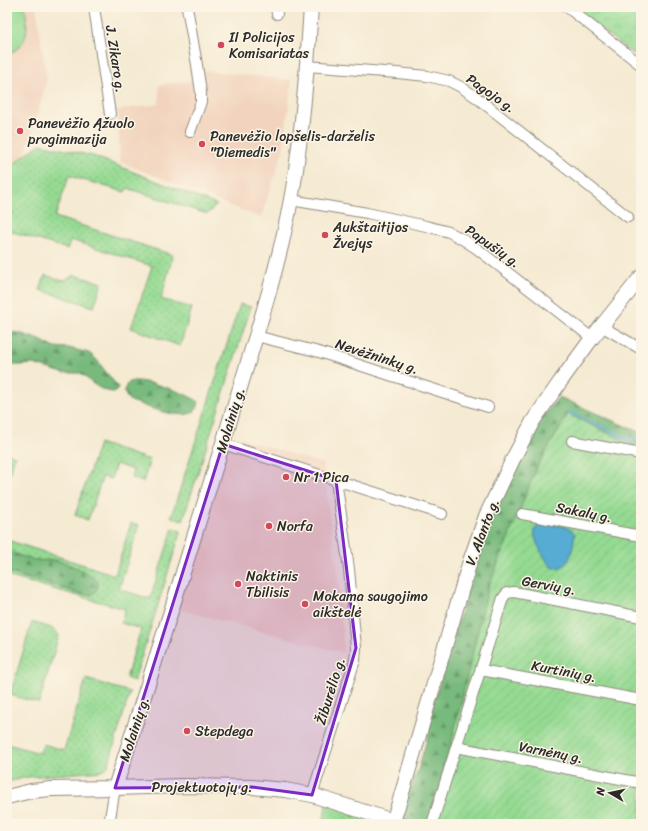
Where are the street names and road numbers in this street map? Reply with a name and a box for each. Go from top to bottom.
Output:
street label: J. Zikaro g. [98,23,133,94]
street label: Pagojo g. [461,67,521,120]
street label: Papušių g. [460,218,526,275]
street label: Nevėžninkų g. [332,331,422,382]
street label: Molainių g. [209,384,252,456]
street label: V. Alanto g. [458,495,507,569]
street label: Sakalų g. [554,495,614,530]
street label: Gervių g. [520,568,578,603]
street label: Kurtinių g. [529,653,599,690]
street label: Žiburėlio g. [308,654,353,728]
street label: Molainių g. [112,693,157,765]
street label: Varnėnų g. [517,734,585,771]
street label: Projektuotojų g. [151,775,253,800]

